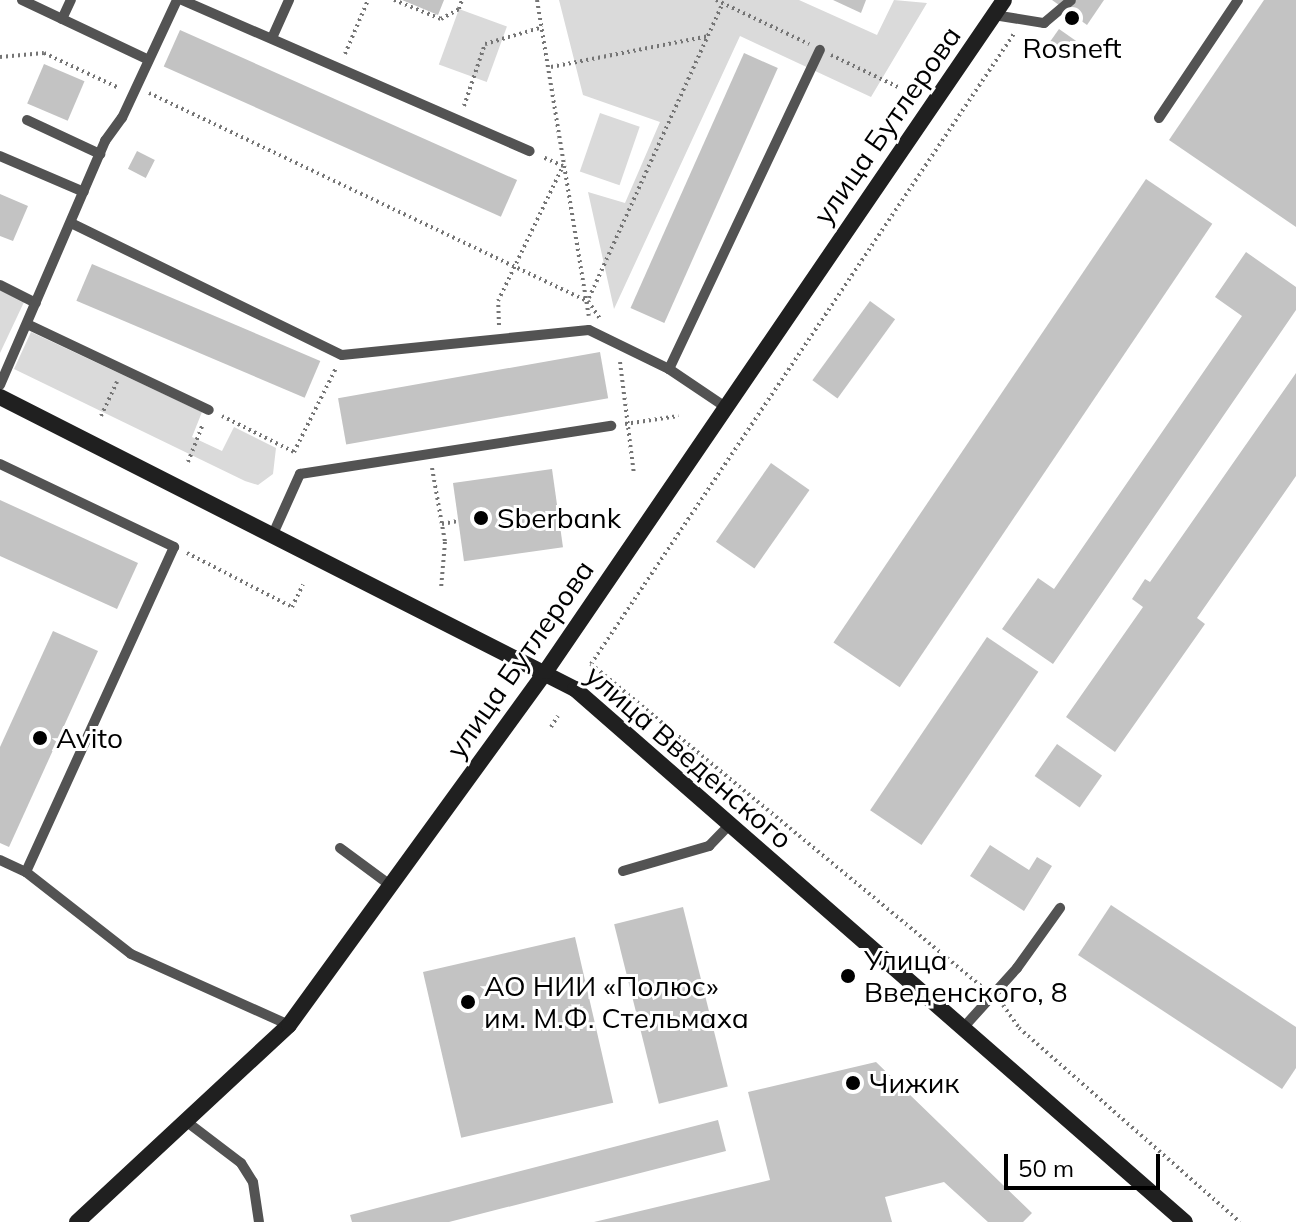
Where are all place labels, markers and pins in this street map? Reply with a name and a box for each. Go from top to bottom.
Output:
marker: Rosneft [1063,9,1081,27]
place label: Rosneft [1022,31,1122,65]
place label: Sberbank [497,501,621,535]
marker: Sberbank [472,509,490,527]
place label: Avito [56,721,123,755]
marker: Avito [31,729,49,747]
place label: Улица Введенского, 8 [864,943,1068,1009]
marker: Улица Введенского, 8 [839,967,857,985]
place label: АО НИИ «Полюс» им. М.Ф. Стельмаха [484,969,749,1035]
marker: АО НИИ «Полюс» им. М.Ф. Стельмаха [459,993,477,1011]
place label: Чижик [869,1066,959,1100]
marker: Чижик [844,1074,862,1092]

